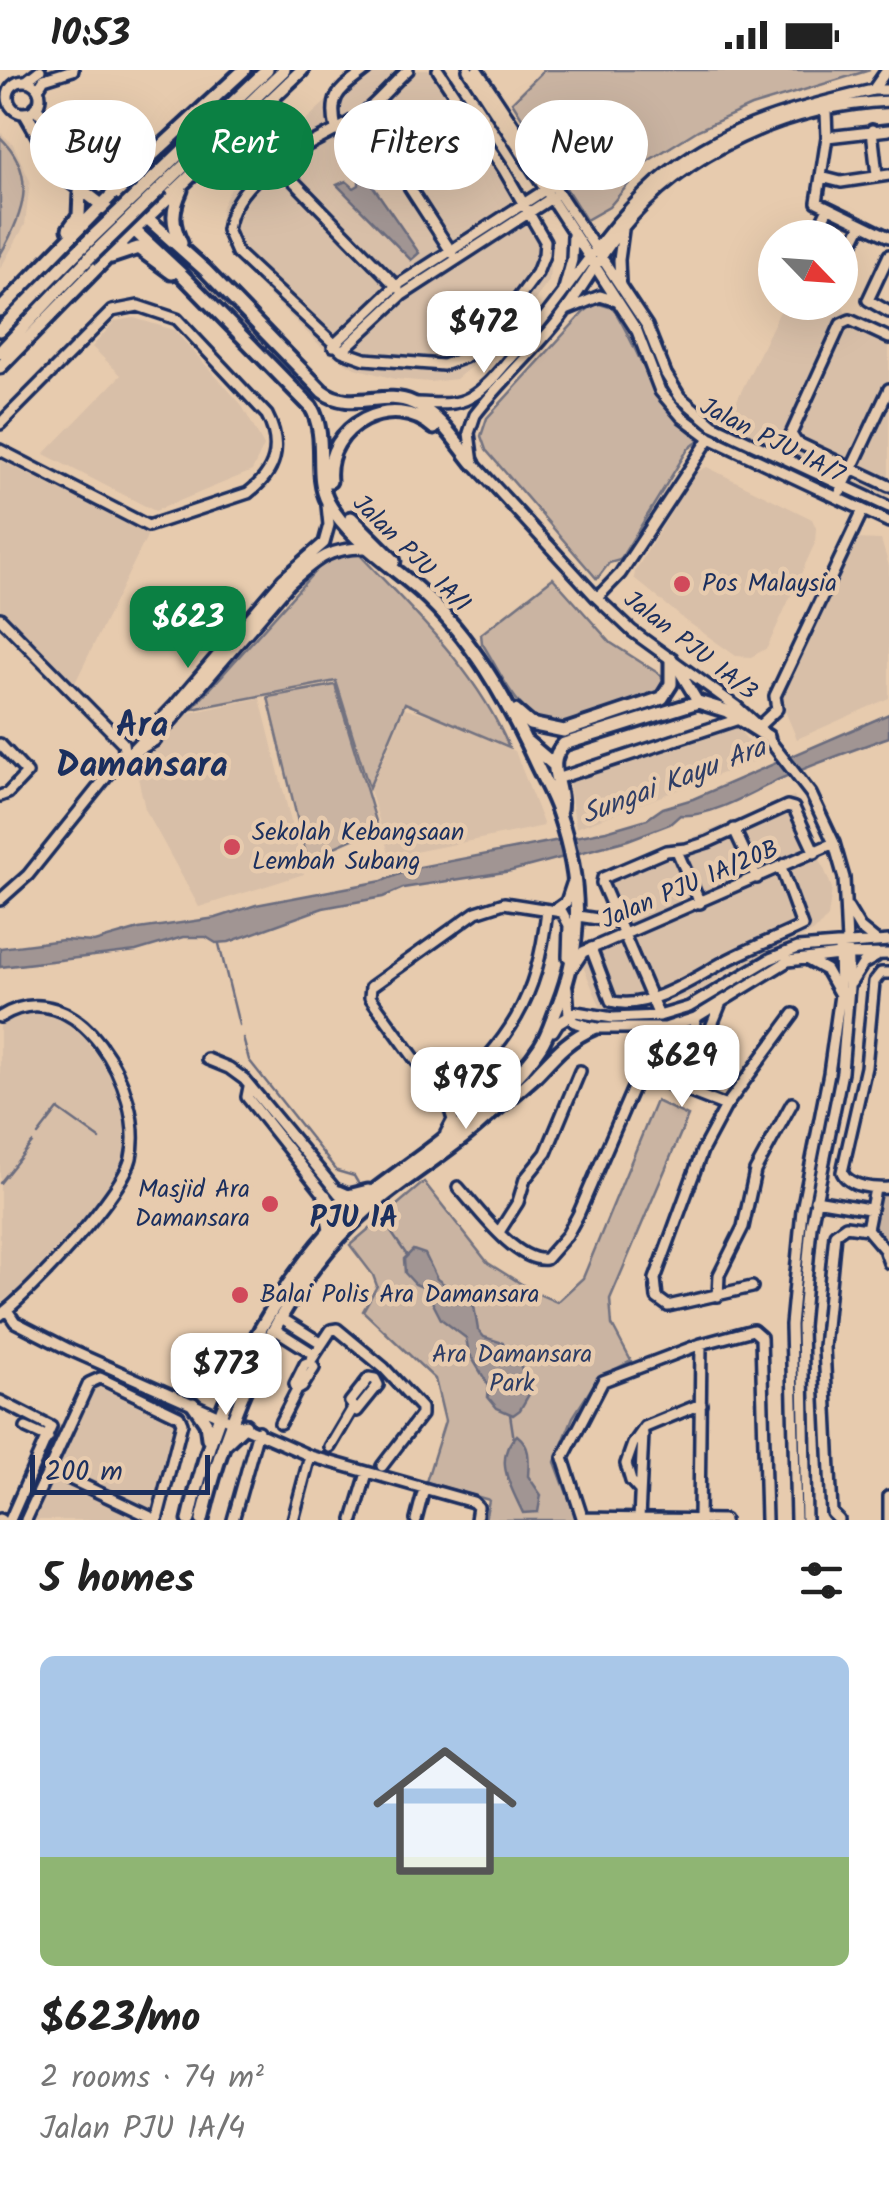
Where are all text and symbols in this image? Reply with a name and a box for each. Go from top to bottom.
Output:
text: 10:53 [50,5,130,65]
chip: Buy [30,100,156,190]
chip: Rent [176,100,314,190]
chip: Filters [334,100,495,190]
chip: New [515,100,648,190]
north arrow [758,220,858,320]
map controls [758,220,858,320]
pin: $472 [425,291,543,376]
text: $472 [449,298,519,349]
street label: Jalan PJU 1A/7 [692,387,853,495]
street label: Jalan PJU 1A/1 [342,485,480,623]
place label: Pos Malaysia [702,564,837,604]
marker: Pos Malaysia [671,573,693,595]
street label: Jalan PJU 1A/3 [614,581,766,711]
pin: $623 [129,586,247,671]
text: $623 [152,593,224,644]
district label: Ara Damansara [56,699,228,795]
water label: Sungai Kayu Ara [575,725,775,838]
place label: Sekolah Kebangsaan Lembah Subang [252,813,464,882]
street label: Jalan PJU 1A/20B [595,830,785,940]
marker: Sekolah Kebangsaan Lembah Subang [221,836,243,858]
pin: $629 [623,1025,741,1110]
text: $629 [646,1032,718,1083]
pin: $975 [407,1047,525,1132]
text: $975 [433,1054,499,1105]
place label: Masjid Ara Damansara [135,1170,250,1239]
marker: Masjid Ara Damansara [259,1193,281,1215]
district label: PJU 1A [310,1195,398,1243]
place label: Balai Polis Ara Damansara [260,1275,540,1315]
marker: Balai Polis Ara Damansara [229,1284,251,1306]
pin: $773 [167,1333,285,1418]
park label: Ara Damansara Park [432,1335,592,1404]
text: $773 [193,1340,259,1391]
scale bar [30,1450,210,1494]
text: 200 m [45,1450,123,1495]
text: 5 homes [40,1547,195,1614]
icon: filters [794,1553,849,1608]
icon: home [355,1721,535,1901]
text: $623/mo [40,1986,200,2053]
text: 2 rooms · 74 m² [40,2053,264,2104]
text: Jalan PJU 1A/4 [40,2104,246,2155]

